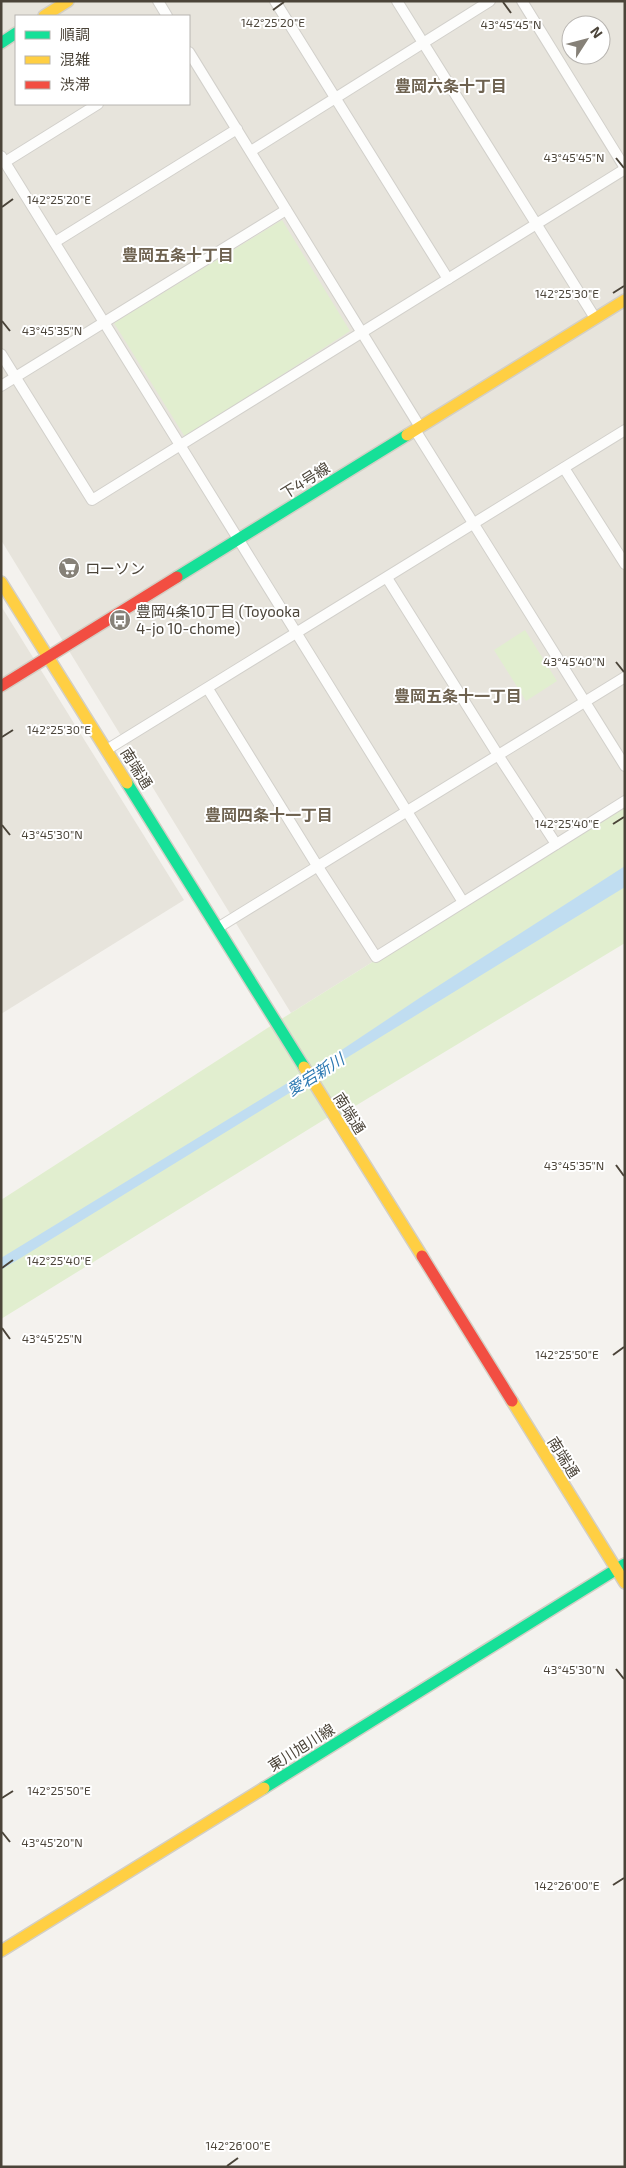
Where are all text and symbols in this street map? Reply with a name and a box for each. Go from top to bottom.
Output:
legend [15,15,190,105]
text: 142°25'20"E [241,15,305,29]
north arrow [561,15,611,65]
text: 43°45'45"N [481,17,542,31]
text: N [587,23,607,41]
text: 順調 [60,25,90,43]
text: 混雑 [60,50,90,68]
text: 渋滞 [60,75,90,93]
district label: 豊岡六条十丁目 [395,76,507,95]
text: 43°45'45"N [544,150,605,164]
text: 142°25'20"E [27,192,91,206]
district label: 豊岡五条十丁目 [122,245,234,264]
text: 142°25'30"E [535,286,599,300]
text: 43°45'35"N [22,323,82,337]
street label: 下4号線 [277,458,333,502]
supermarket icon: ローソン [57,556,81,580]
place label: ローソン [85,559,145,577]
place label: 豊岡4条10丁目 (Toyooka 4-jo 10-chome) [136,602,300,638]
bus stop icon: 豊岡4条10丁目 (Toyooka 4-jo 10-chome) [108,608,132,632]
text: 43°45'40"N [543,654,605,668]
district label: 豊岡五条十一丁目 [394,686,522,705]
text: 142°25'30"E [27,722,91,736]
street label: 南端通 [117,744,157,792]
district label: 豊岡四条十一丁目 [205,805,333,824]
text: 142°25'40"E [535,816,599,830]
text: 43°45'30"N [21,827,83,841]
water label: 愛宕新川 [283,1048,349,1099]
street label: 南端通 [330,1089,370,1137]
text: 43°45'35"N [544,1158,604,1172]
text: 142°25'40"E [27,1253,91,1267]
text: 43°45'25"N [22,1331,82,1345]
text: 142°25'50"E [535,1347,599,1361]
street label: 南端通 [544,1433,584,1481]
text: 43°45'30"N [543,1662,605,1676]
street label: 東川旭川線 [264,1719,338,1775]
text: 142°25'50"E [27,1783,91,1797]
text: 43°45'20"N [21,1835,83,1849]
text: 142°26'00"E [535,1878,600,1892]
text: 142°26'00"E [206,2138,271,2152]

